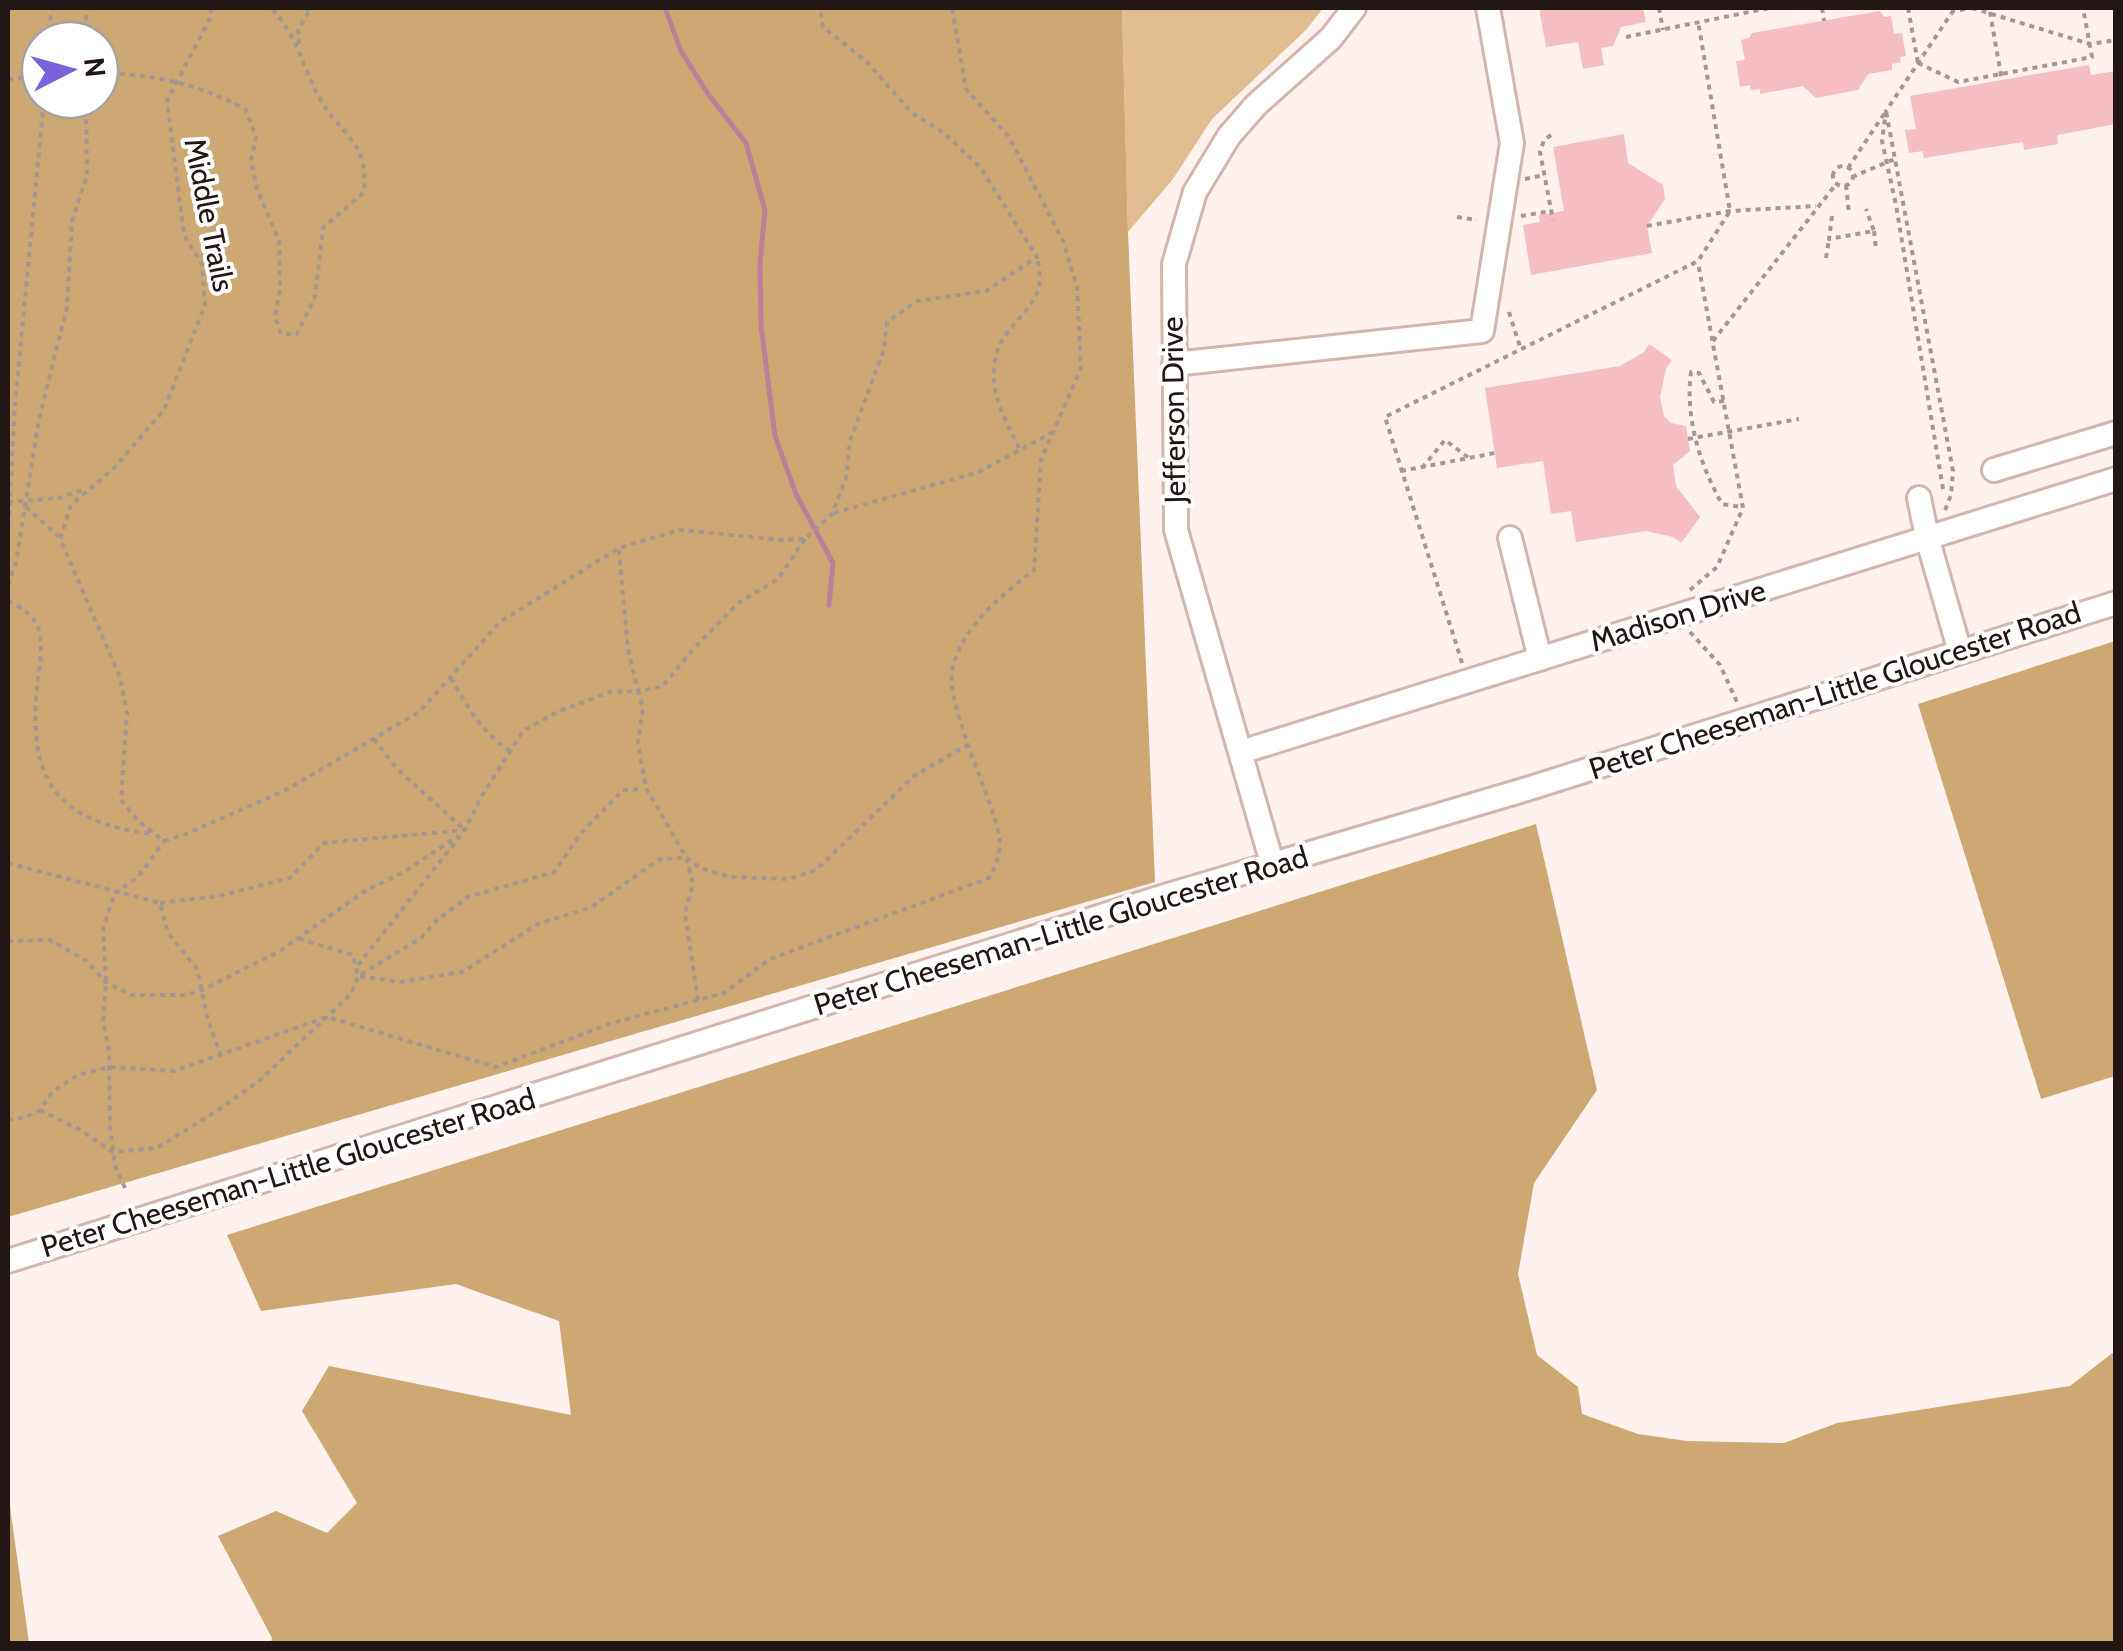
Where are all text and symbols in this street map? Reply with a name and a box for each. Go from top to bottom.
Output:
north arrow [20,20,120,120]
text: N [77,56,113,79]
street label: Middle Trails [176,135,243,295]
street label: Jefferson Drive [1153,316,1194,505]
street label: Madison Drive [1586,571,1770,660]
street label: Peter Cheeseman-Little Gloucester Road [1584,593,2085,788]
street label: Peter Cheeseman-Little Gloucester Road [809,838,1312,1023]
street label: Peter Cheeseman-Little Gloucester Road [36,1080,539,1265]

